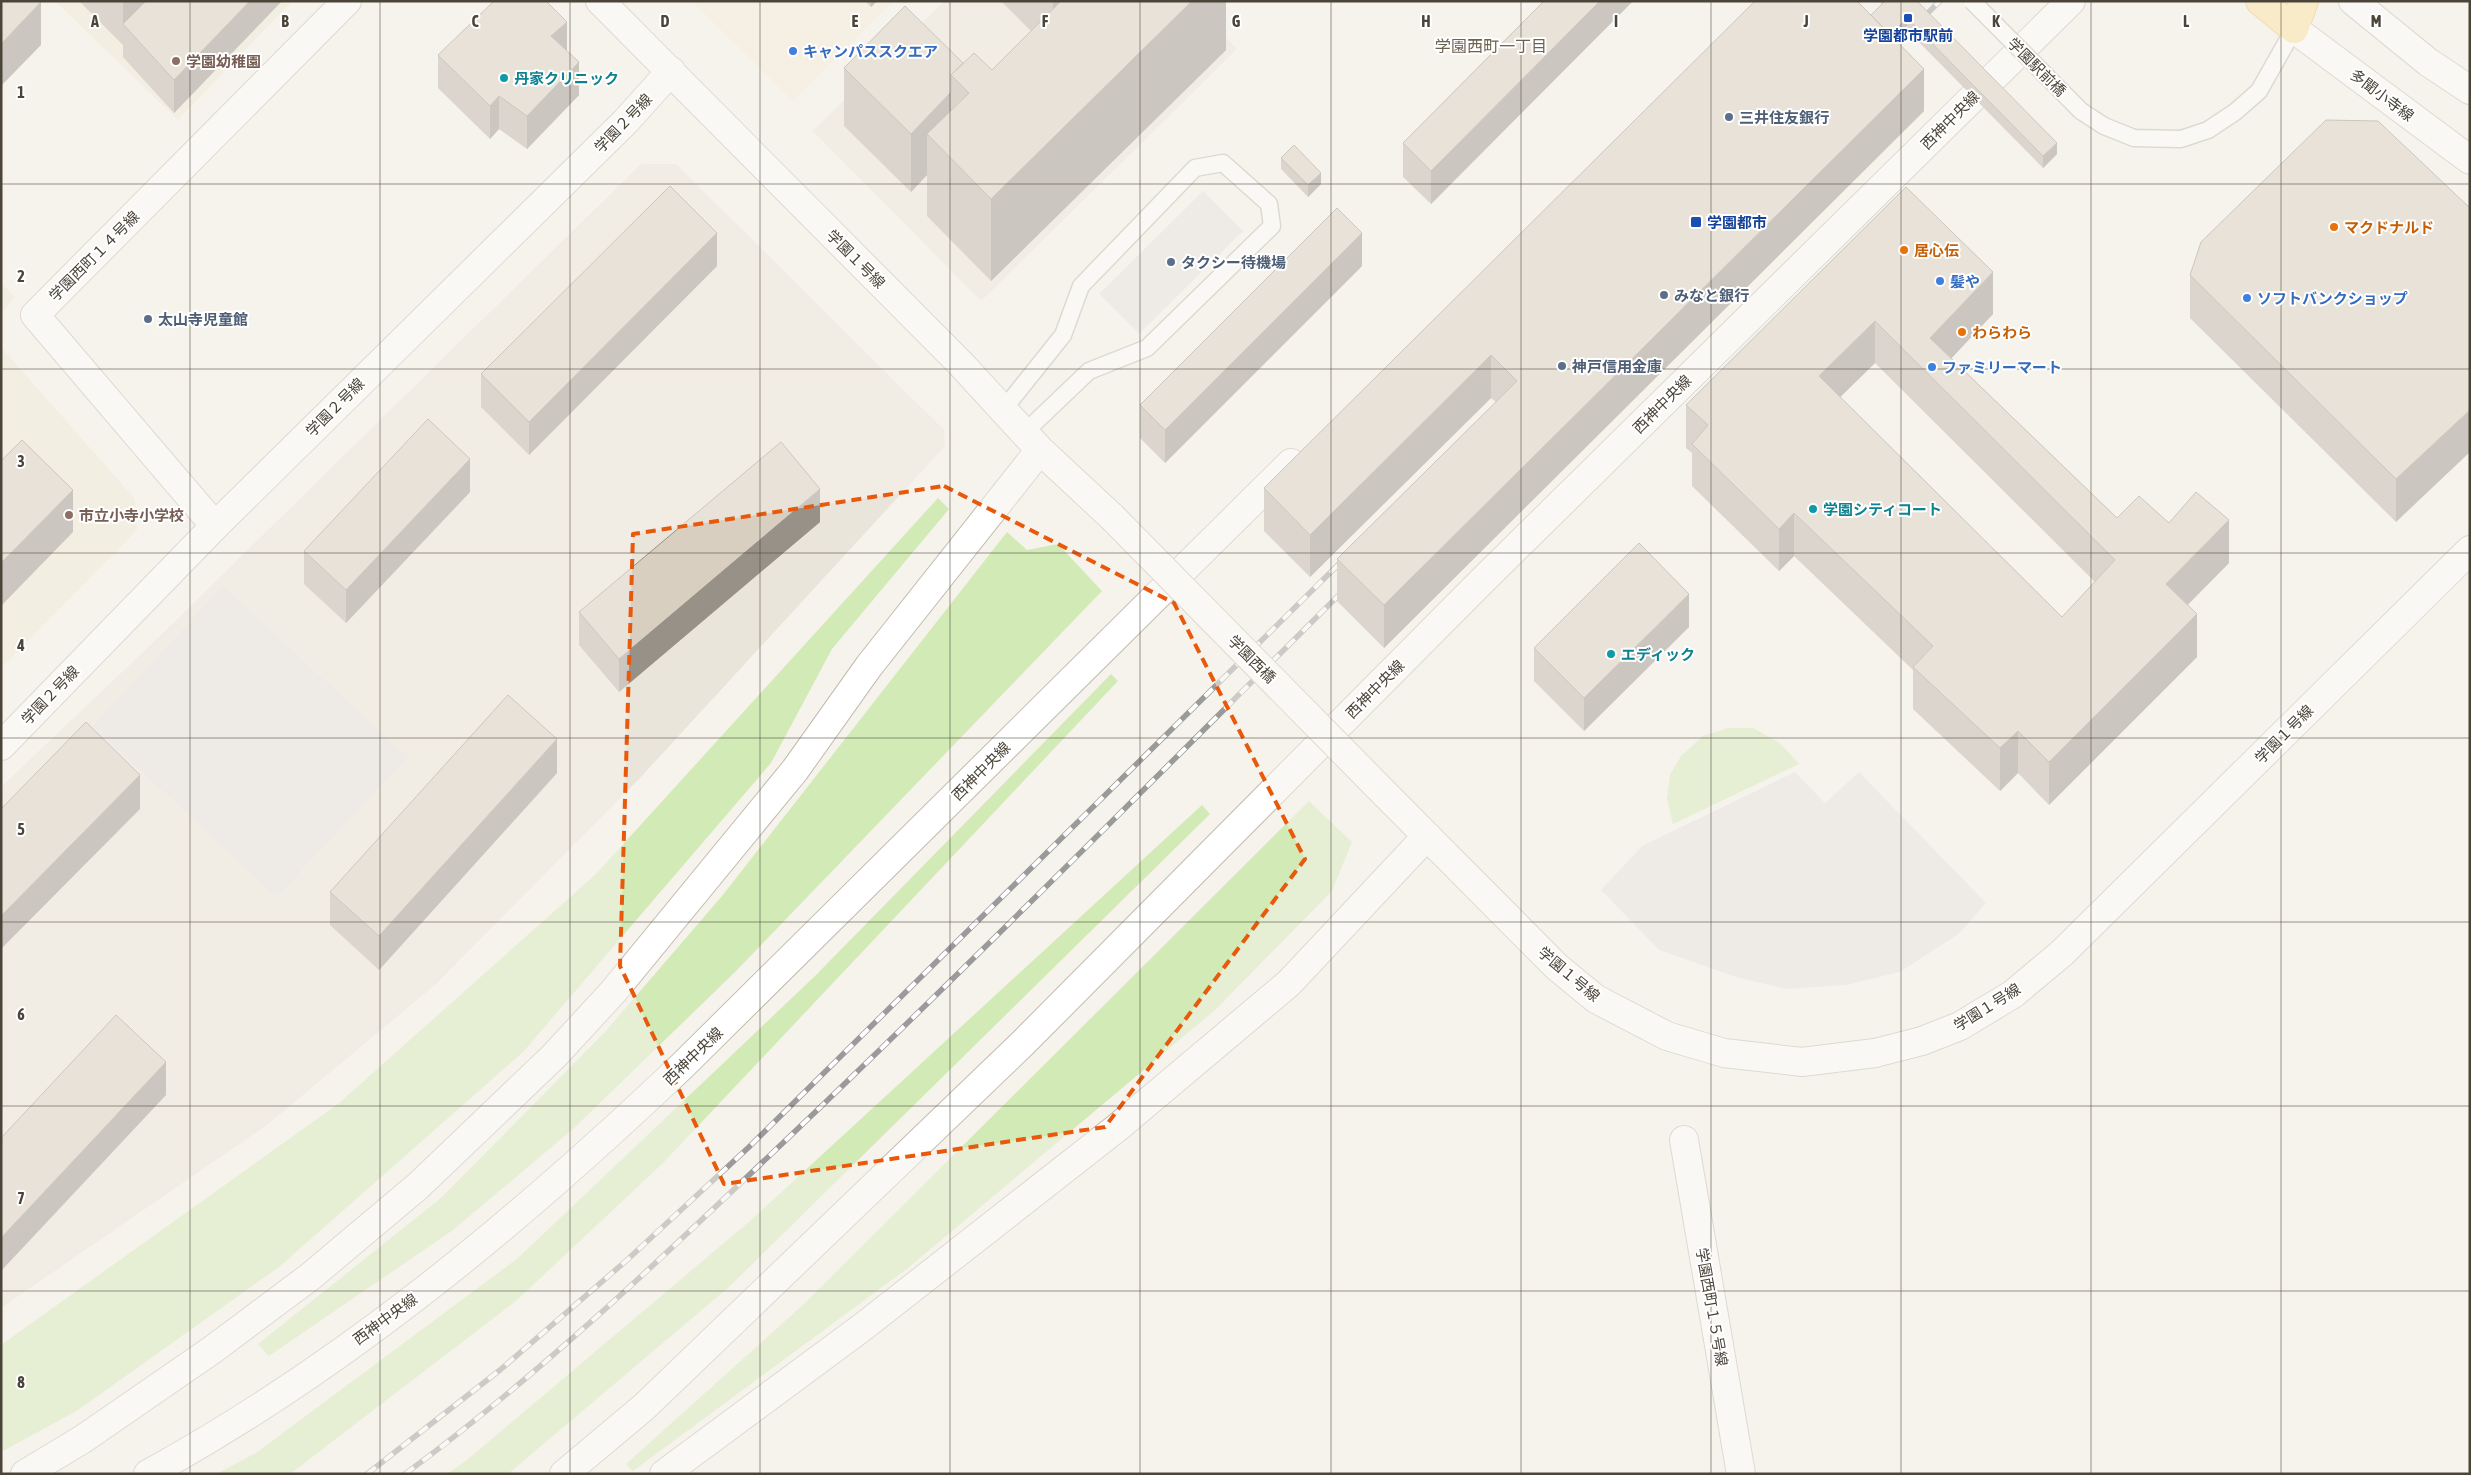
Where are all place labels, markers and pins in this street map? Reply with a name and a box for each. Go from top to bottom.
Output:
marker: 学園都市駅前 [1902,12,1914,24]
place label: 学園都市駅前 [1863,27,1953,44]
place label: キャンパススクエア [803,43,938,60]
marker: キャンパススクエア [787,45,799,57]
place label: 学園幼稚園 [186,53,261,70]
marker: 学園幼稚園 [170,55,182,67]
place label: 丹家クリニック [514,70,619,87]
marker: 丹家クリニック [498,72,510,84]
place label: 三井住友銀行 [1739,109,1829,126]
marker: 三井住友銀行 [1723,111,1735,123]
place label: 学園都市 [1707,214,1767,231]
marker: 学園都市 [1689,215,1703,229]
place label: マクドナルド [2344,219,2434,236]
marker: マクドナルド [2328,221,2340,233]
place label: 居心伝 [1914,242,1959,259]
marker: 居心伝 [1898,244,1910,256]
place label: タクシー待機場 [1181,254,1286,271]
marker: タクシー待機場 [1165,256,1177,268]
place label: 髪や [1950,273,1980,290]
marker: 髪や [1934,275,1946,287]
place label: みなと銀行 [1674,287,1749,304]
marker: みなと銀行 [1658,289,1670,301]
place label: ソフトバンクショップ [2257,290,2408,307]
marker: ソフトバンクショップ [2241,292,2253,304]
place label: 太山寺児童館 [158,311,248,328]
marker: 太山寺児童館 [142,313,154,325]
place label: わらわら [1972,324,2032,341]
marker: わらわら [1956,326,1968,338]
place label: 神戸信用金庫 [1571,358,1662,375]
place label: ファミリーマート [1942,359,2062,376]
marker: 神戸信用金庫 [1556,360,1568,372]
marker: ファミリーマート [1926,361,1938,373]
place label: 学園シティコート [1823,501,1942,518]
marker: 学園シティコート [1807,503,1819,515]
place label: 市立小寺小学校 [79,507,184,524]
marker: 市立小寺小学校 [63,509,75,521]
place label: エディック [1621,646,1695,663]
marker: エディック [1605,648,1617,660]

